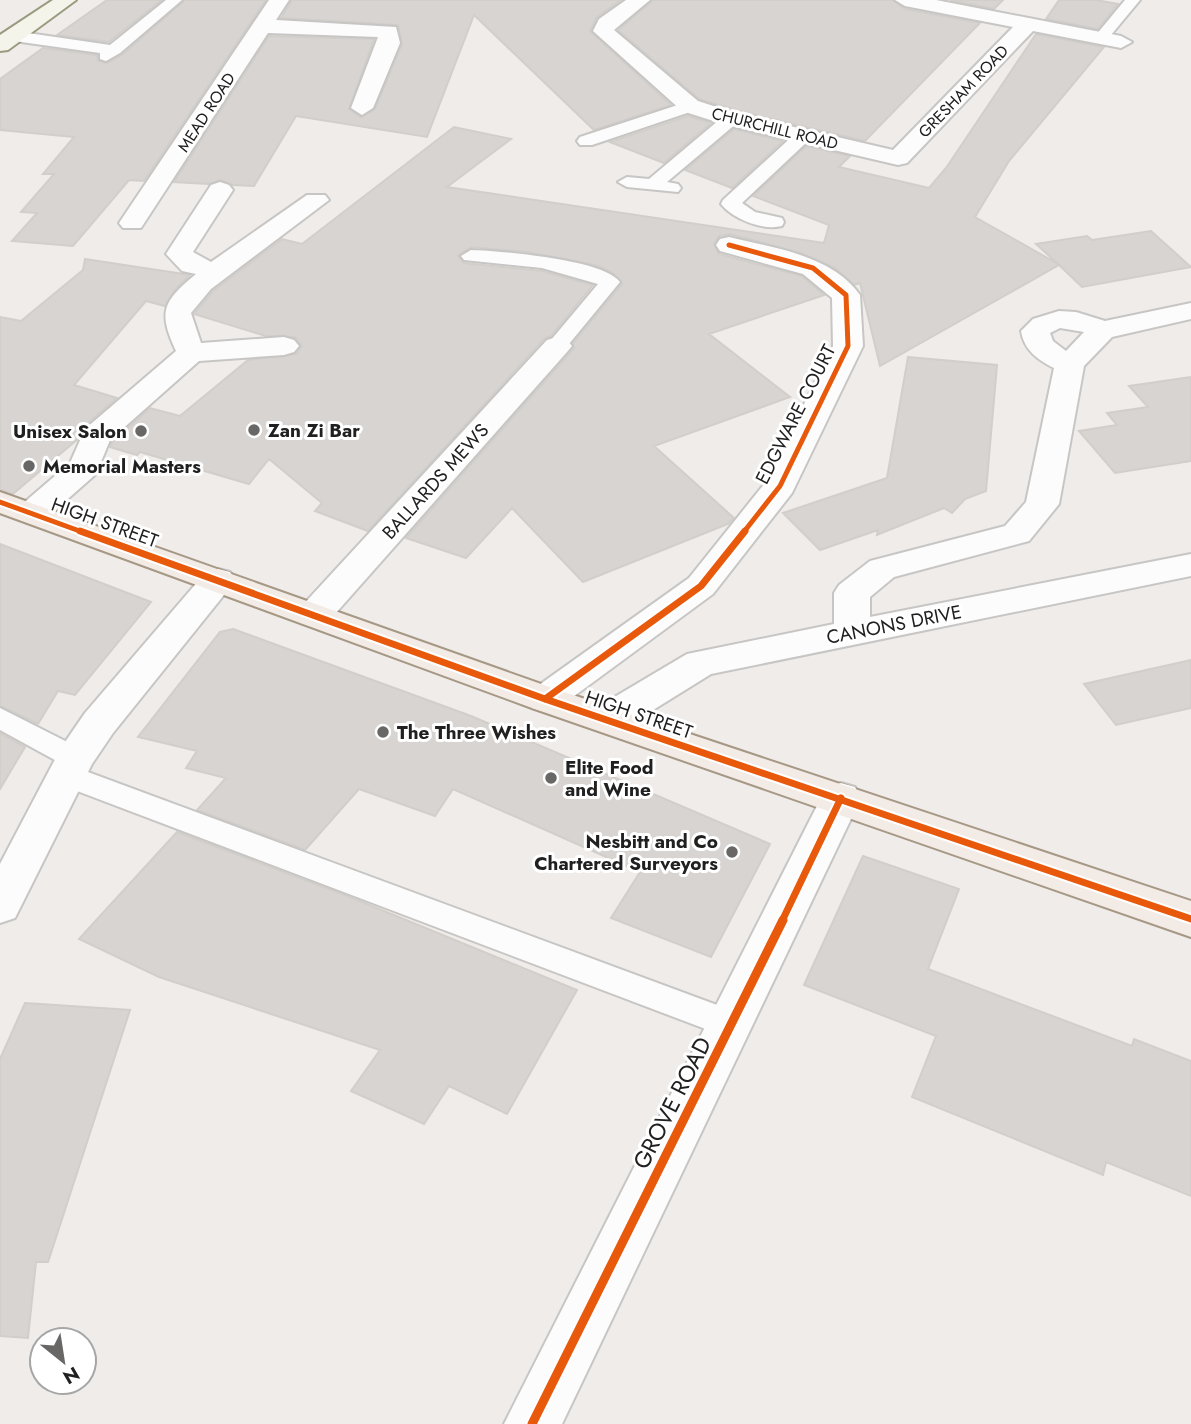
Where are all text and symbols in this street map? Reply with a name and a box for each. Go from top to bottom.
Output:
street label: GRESHAM ROAD [913,40,1014,143]
street label: MEAD ROAD [172,68,241,157]
street label: CHURCHILL ROAD [709,102,841,155]
street label: EDGWARE COURT [749,340,842,489]
place label: Zan Zi Bar [268,417,360,444]
street label: BALLARDS MEWS [376,417,495,545]
place label: Unisex Salon [13,418,127,445]
marker: Zan Zi Bar [246,422,262,438]
marker: Unisex Salon [133,423,149,439]
place label: Memorial Masters [43,453,201,480]
marker: Memorial Masters [21,458,37,474]
street label: HIGH STREET [48,491,162,554]
street label: CANONS DRIVE [824,598,964,651]
street label: HIGH STREET [582,683,696,746]
place label: The Three Wishes [397,719,556,746]
marker: The Three Wishes [375,724,391,740]
place label: Elite Food and Wine [565,754,654,803]
marker: Elite Food and Wine [543,770,559,786]
place label: Nesbitt and Co Chartered Surveyors [534,828,718,877]
marker: Nesbitt and Co Chartered Surveyors [724,844,740,860]
street label: GROVE ROAD [624,1031,720,1175]
north arrow [28,1326,98,1396]
text: N [58,1360,85,1391]

